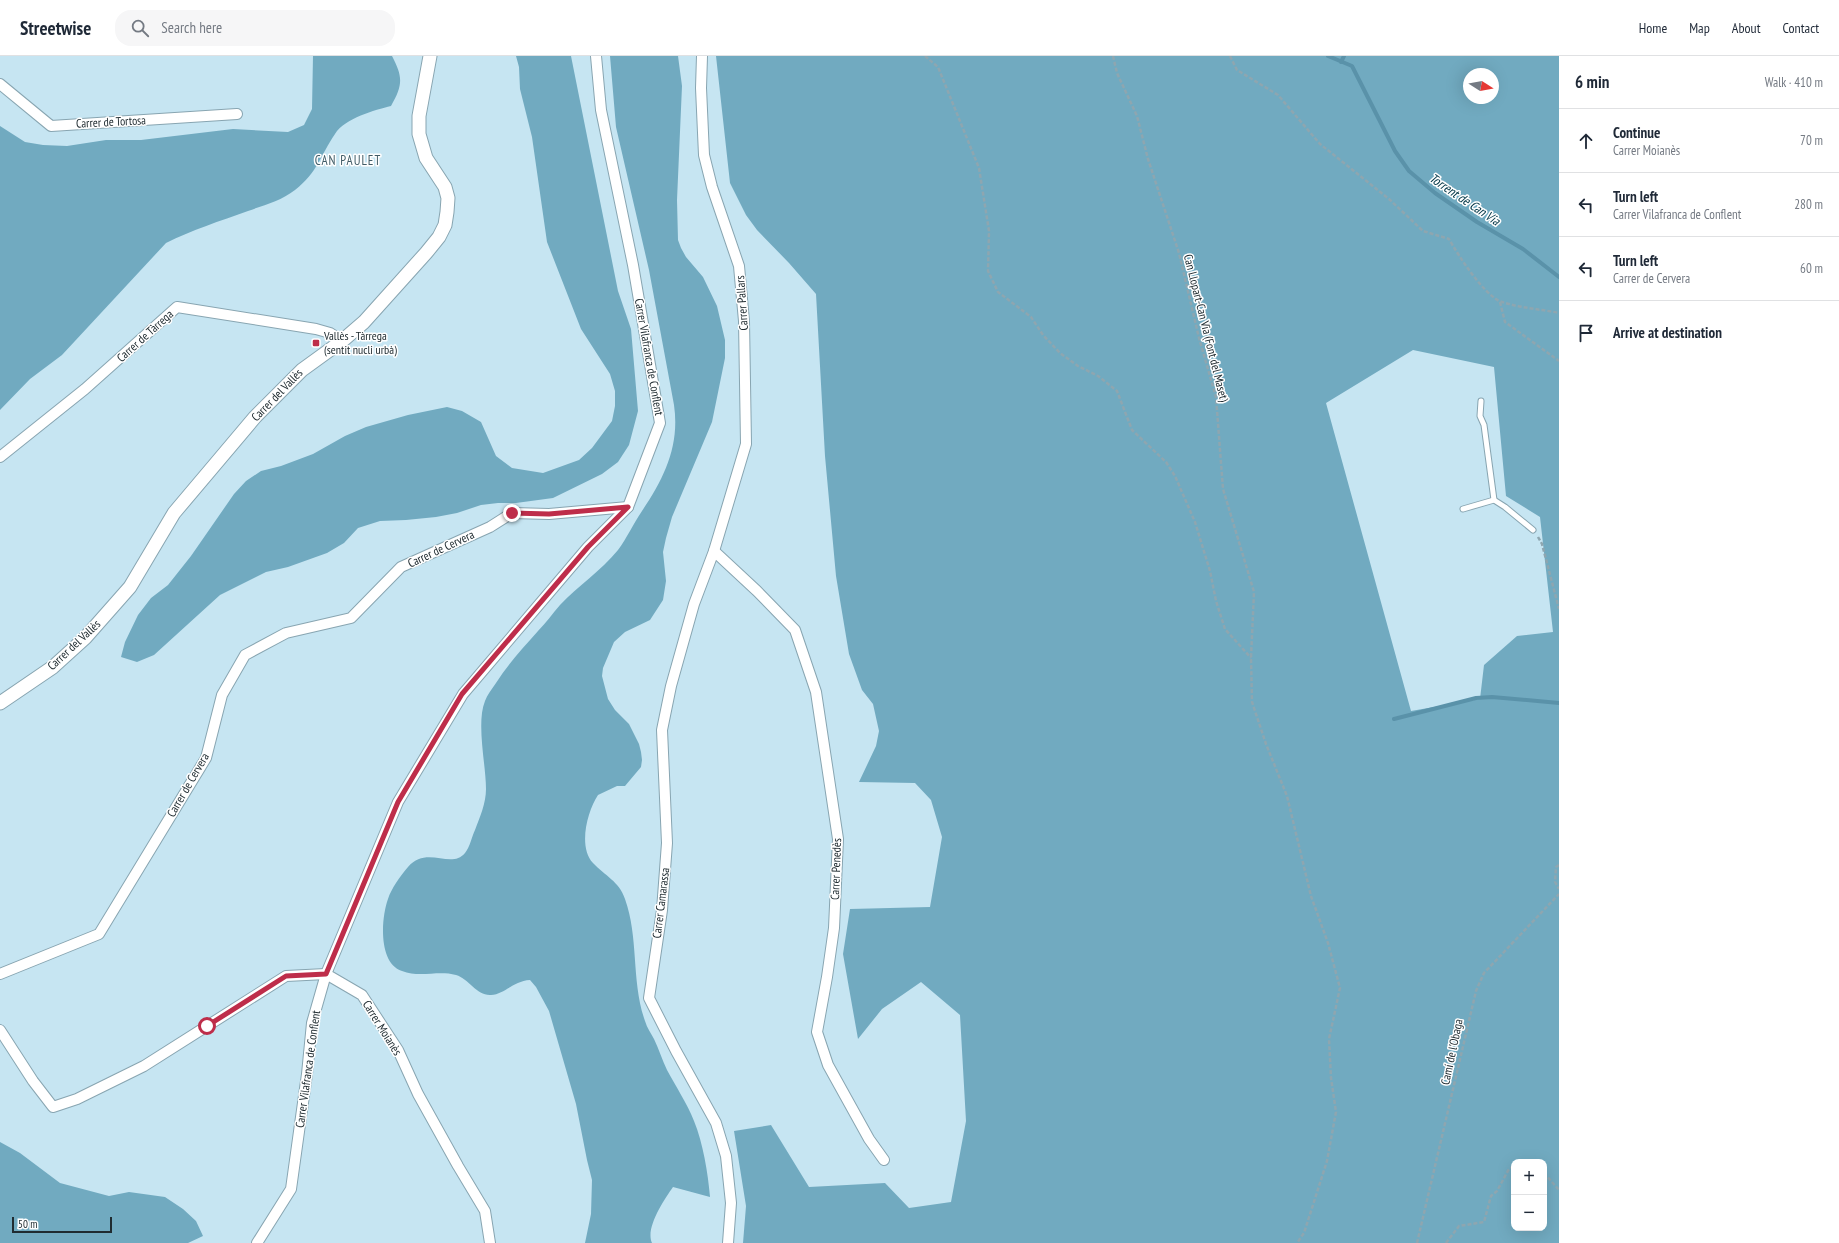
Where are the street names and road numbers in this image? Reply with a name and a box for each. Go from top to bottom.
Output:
street label: Carrer de Tortosa [76,112,147,131]
street label: Can Llopart-Can Via (Font del Maset) [1181,253,1232,403]
street label: Carrer Pallars [732,275,751,331]
street label: Carrer Vilafranca de Conflent [632,297,667,417]
street label: Carrer de Tàrrega [113,306,176,365]
street label: Carrer del Vallès [248,365,305,424]
street label: Carrer de Cervera [405,527,476,570]
street label: Carrer del Vallès [44,616,103,673]
street label: Carrer de Cervera [163,750,212,819]
street label: Carrer Penedès [827,838,844,900]
street label: Carrer Camarassa [649,866,672,939]
street label: Carrer Moianès [360,997,405,1058]
street label: Carrer Vilafranca de Conflent [292,1009,323,1129]
street label: Camí de l'Obaga [1437,1017,1466,1086]

